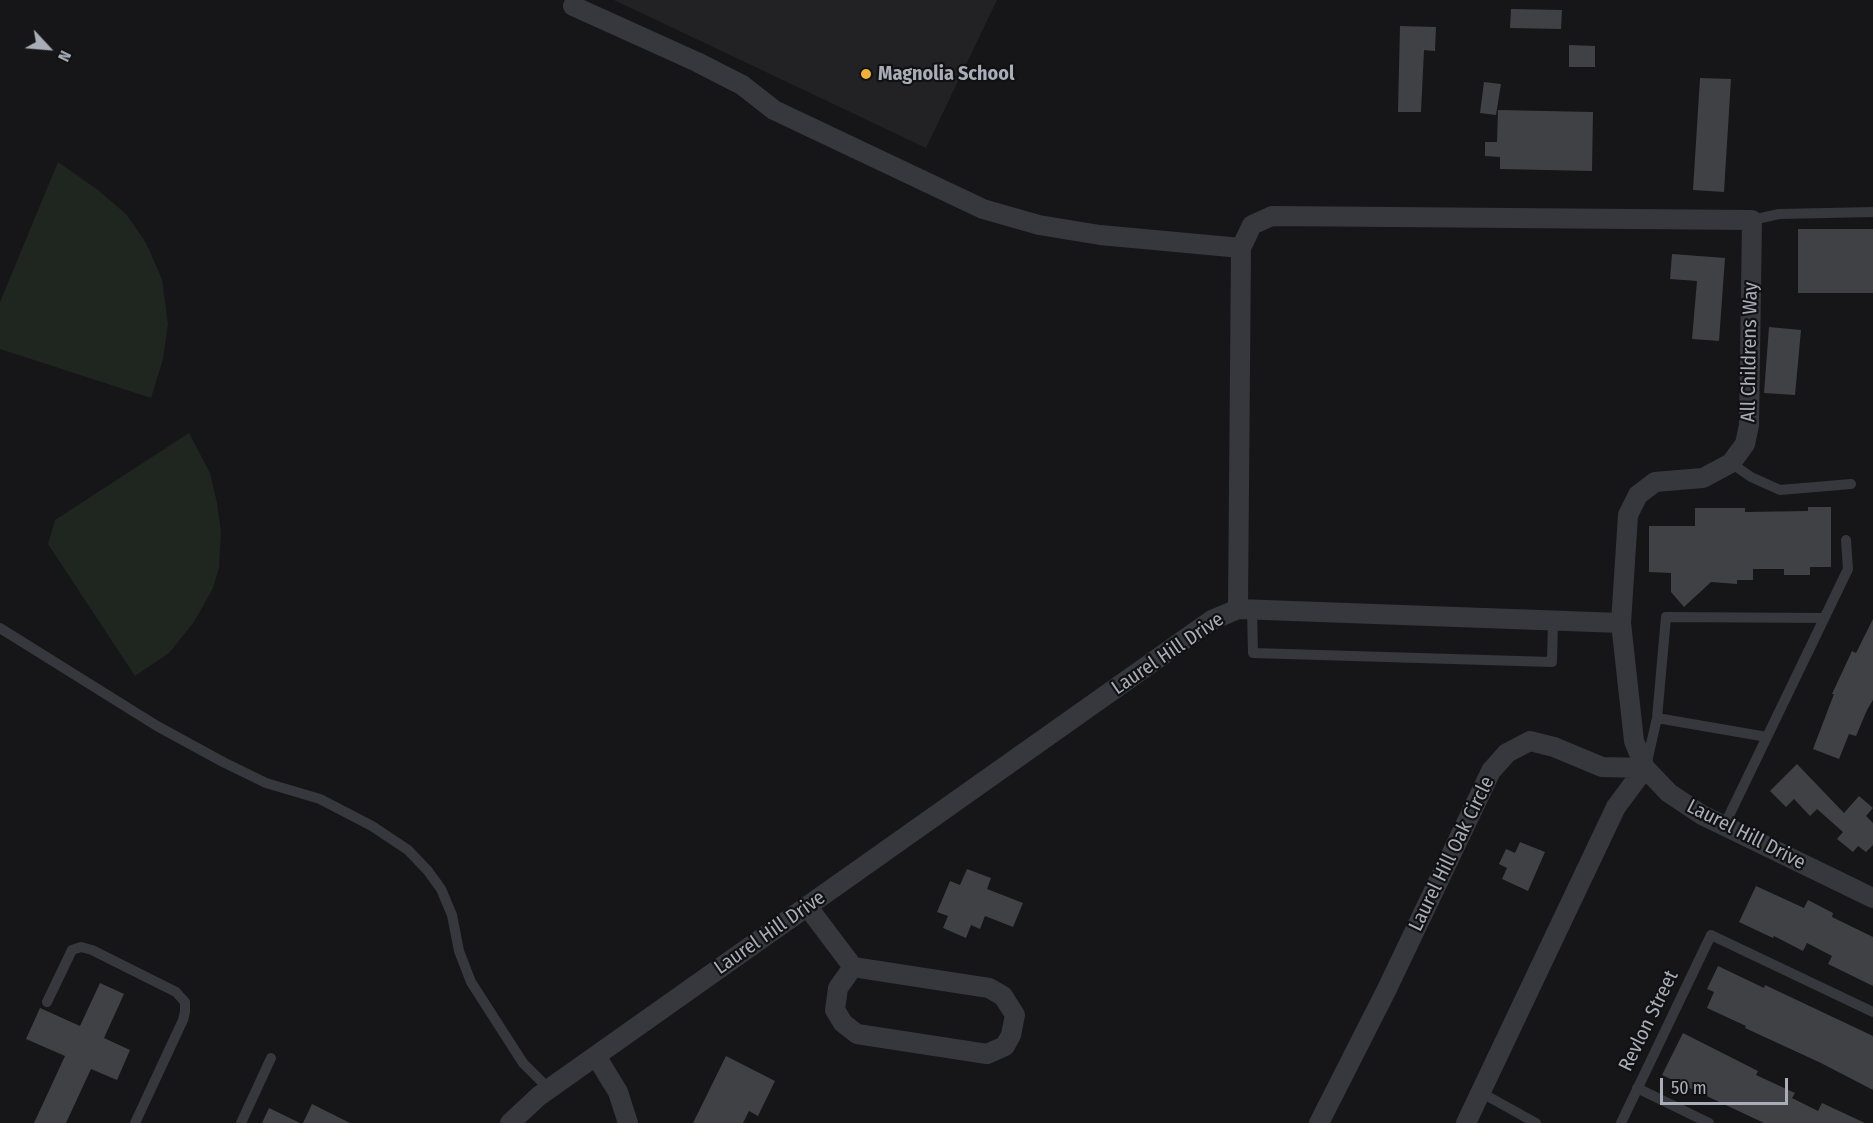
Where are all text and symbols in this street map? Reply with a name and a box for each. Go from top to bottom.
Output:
north arrow [18,18,78,78]
text: N [54,48,75,65]
place label: Magnolia School [878,62,1014,86]
marker: Magnolia School [859,67,873,81]
street label: All Childrens Way [1737,282,1763,422]
street label: Laurel Hill Drive [1107,608,1229,700]
street label: Laurel Hill Oak Circle [1404,773,1500,935]
street label: Laurel Hill Drive [1683,795,1809,875]
street label: Laurel Hill Drive [710,886,830,980]
street label: Revlon Street [1614,967,1684,1075]
scale bar [1663,1066,1790,1104]
text: 50 m [1671,1077,1707,1099]

